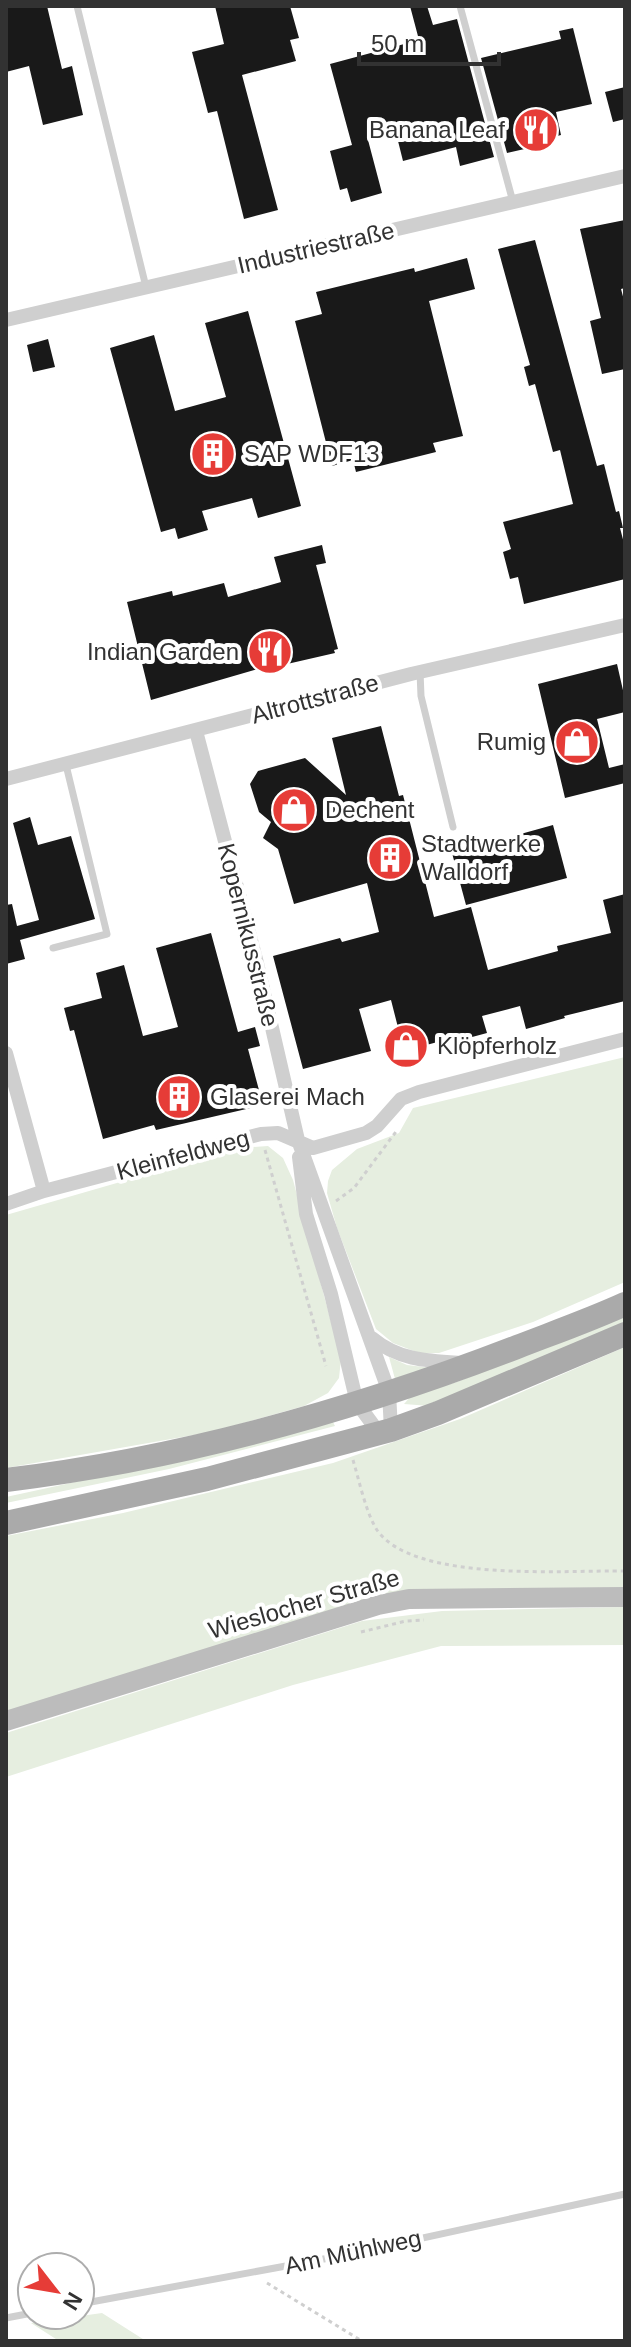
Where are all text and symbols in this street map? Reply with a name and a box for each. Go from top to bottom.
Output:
scale bar [359,16,499,66]
text: 50 m [371,30,424,57]
restaurant icon: Banana Leaf [512,106,560,154]
place label: Banana Leaf [369,116,505,143]
street label: Industriestraße [235,216,397,279]
building icon: SAP WDF13 [189,430,237,478]
place label: SAP WDF13 [244,440,380,467]
restaurant icon: Indian Garden [246,628,294,676]
place label: Indian Garden [87,638,239,665]
street label: Altrottstraße [248,669,381,728]
shop icon: Rumig [553,718,601,766]
place label: Rumig [477,728,546,755]
shop icon: Dechent [270,786,318,834]
place label: Dechent [325,796,415,823]
place label: Stadtwerke Walldorf [421,830,541,885]
building icon: Stadtwerke Walldorf [366,834,414,882]
street label: Kopernikusstraße [213,840,284,1029]
shop icon: Klöpferholz [382,1022,430,1070]
place label: Klöpferholz [437,1032,557,1059]
building icon: Glaserei Mach [155,1073,203,1121]
place label: Glaserei Mach [210,1083,365,1110]
street label: Kleinfeldweg [114,1124,252,1185]
street label: Wieslocher Straße [205,1563,402,1644]
street label: Am Mühlweg [282,2224,424,2279]
north arrow [16,2251,96,2331]
text: N [58,2288,88,2314]

